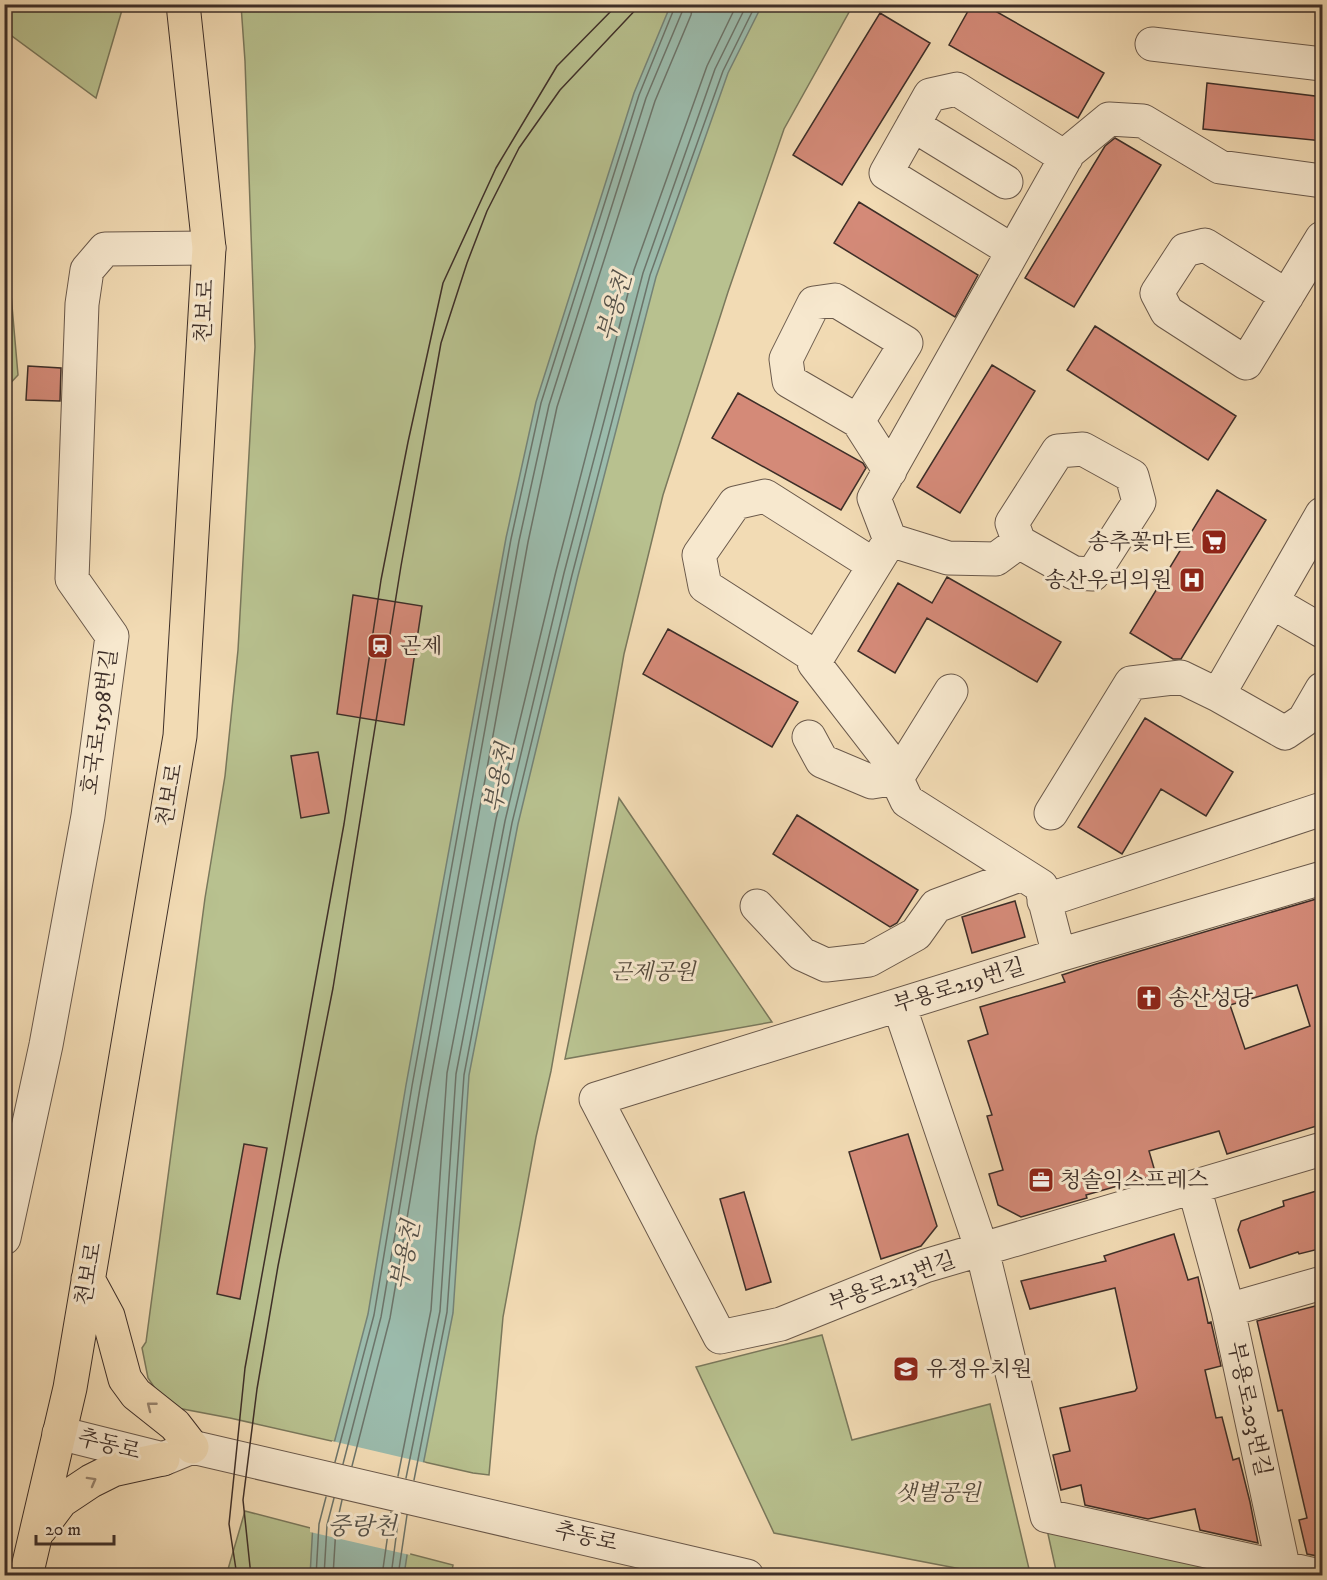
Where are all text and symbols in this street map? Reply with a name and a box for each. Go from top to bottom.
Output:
water label: 부용천 [591,268,640,345]
street label: 천보로 [190,278,220,344]
supermarket icon: 송추꽃마트 [1199,527,1229,557]
place label: 송추꽃마트 [1088,529,1194,556]
hospital icon: 송산우리의원 [1177,565,1207,595]
place label: 송산우리의원 [1044,567,1172,594]
station icon: 곤제 [365,631,395,661]
place label: 곤제 [400,633,443,660]
street label: 호국로1598번길 [76,647,124,797]
water label: 부용천 [479,739,522,815]
street label: 천보로 [151,761,189,829]
street label: 부용로219번길 [890,953,1028,1019]
park label: 곤제공원 [610,959,697,986]
church icon: 송산성당 [1134,983,1164,1013]
place label: 송산성당 [1168,985,1254,1012]
office icon: 청솔익스프레스 [1026,1165,1056,1195]
place label: 청솔익스프레스 [1060,1167,1209,1194]
water label: 부용천 [385,1216,428,1292]
street label: 천보로 [70,1240,108,1308]
street label: 부용로213번길 [825,1247,959,1317]
street label: 부용로203번길 [1222,1339,1276,1479]
school or university icon: 유정유치원 [891,1354,921,1384]
place label: 유정유치원 [926,1356,1032,1383]
one-way arrow [147,1403,158,1414]
street label: 추동로 [75,1424,143,1466]
one-way arrow [86,1477,96,1488]
park label: 샛별공원 [895,1480,982,1507]
scale bar [36,1508,114,1546]
water label: 중랑천 [327,1512,399,1542]
street label: 추동로 [552,1517,620,1557]
text: 20 m [45,1519,81,1541]

